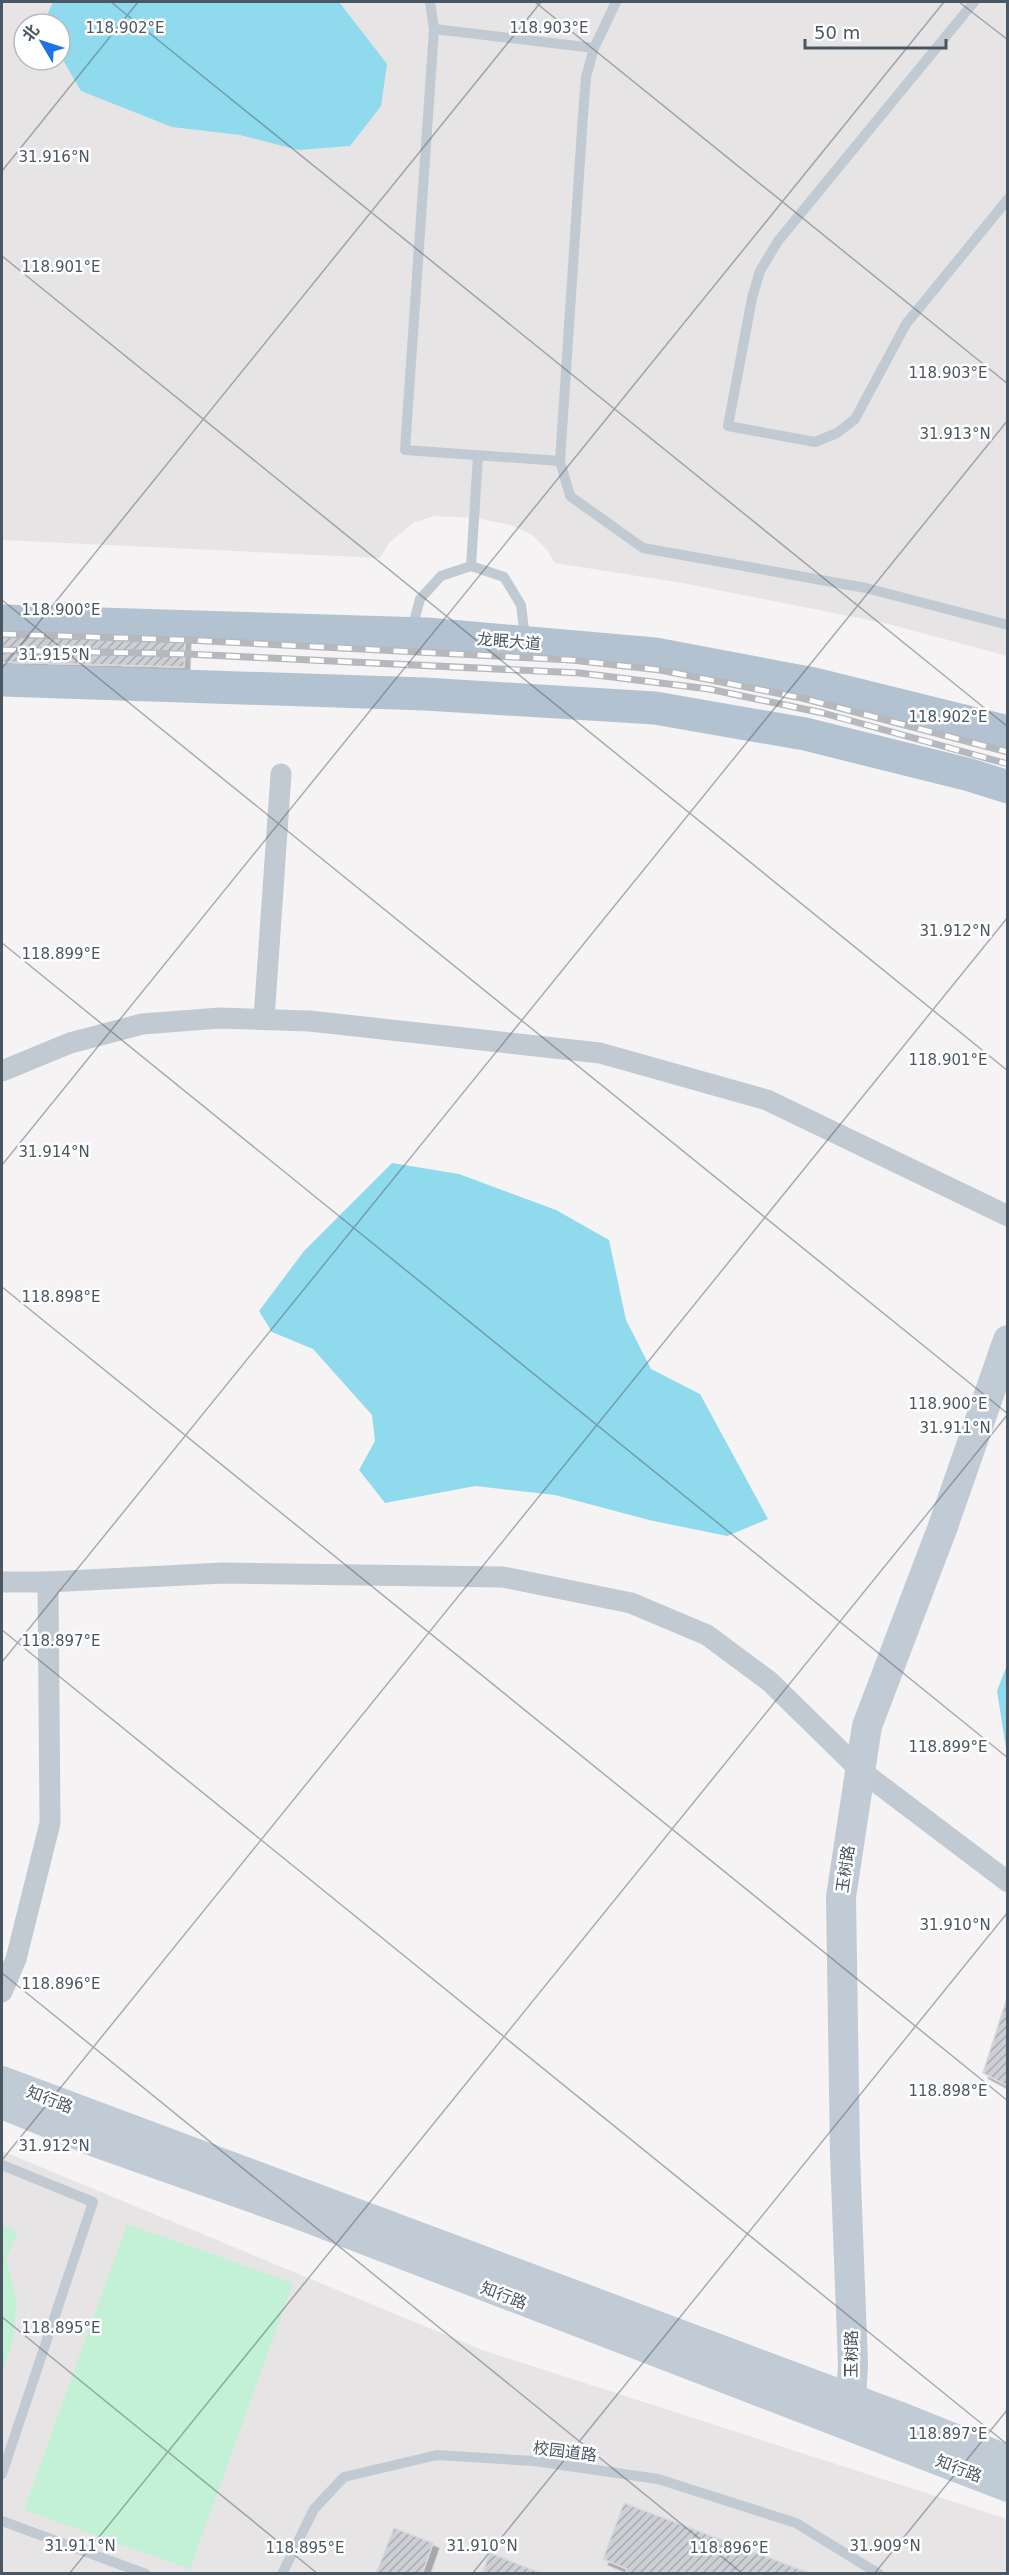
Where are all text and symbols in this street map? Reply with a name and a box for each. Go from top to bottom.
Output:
north arrow [12,12,72,72]
scale bar [805,12,946,50]
text: 118.902°E [85,19,165,37]
text: 118.903°E [509,19,589,37]
text: 北 [18,21,43,45]
text: 50 m [814,22,860,43]
text: 31.916°N [18,148,90,166]
text: 118.901°E [21,258,101,276]
text: 118.903°E [908,364,988,382]
text: 31.913°N [919,425,991,443]
text: 118.900°E [21,601,101,619]
street label: 龙眠大道 [476,629,542,654]
text: 31.915°N [18,646,90,664]
text: 118.902°E [908,708,988,726]
text: 31.912°N [919,922,991,940]
text: 118.899°E [21,945,101,963]
text: 118.901°E [908,1051,988,1069]
text: 31.914°N [18,1143,90,1161]
text: 118.898°E [21,1288,101,1306]
text: 118.900°E [908,1395,988,1413]
text: 31.911°N [919,1419,991,1437]
text: 118.897°E [21,1632,101,1650]
text: 118.899°E [908,1738,988,1756]
street label: 玉树路 [833,1844,858,1894]
text: 31.910°N [919,1916,991,1934]
text: 118.896°E [21,1975,101,1993]
street label: 知行路 [24,2082,76,2117]
text: 118.898°E [908,2082,988,2100]
text: 31.912°N [18,2137,90,2155]
street label: 知行路 [478,2278,530,2313]
text: 118.895°E [21,2319,101,2337]
street label: 玉树路 [842,2330,861,2378]
text: 118.897°E [908,2425,988,2443]
street label: 校园道路 [532,2438,598,2465]
street label: 知行路 [933,2451,985,2486]
text: 31.911°N [44,2537,116,2555]
text: 31.910°N [446,2537,518,2555]
text: 31.909°N [849,2537,921,2555]
text: 118.895°E [265,2539,345,2557]
text: 118.896°E [689,2539,769,2557]

